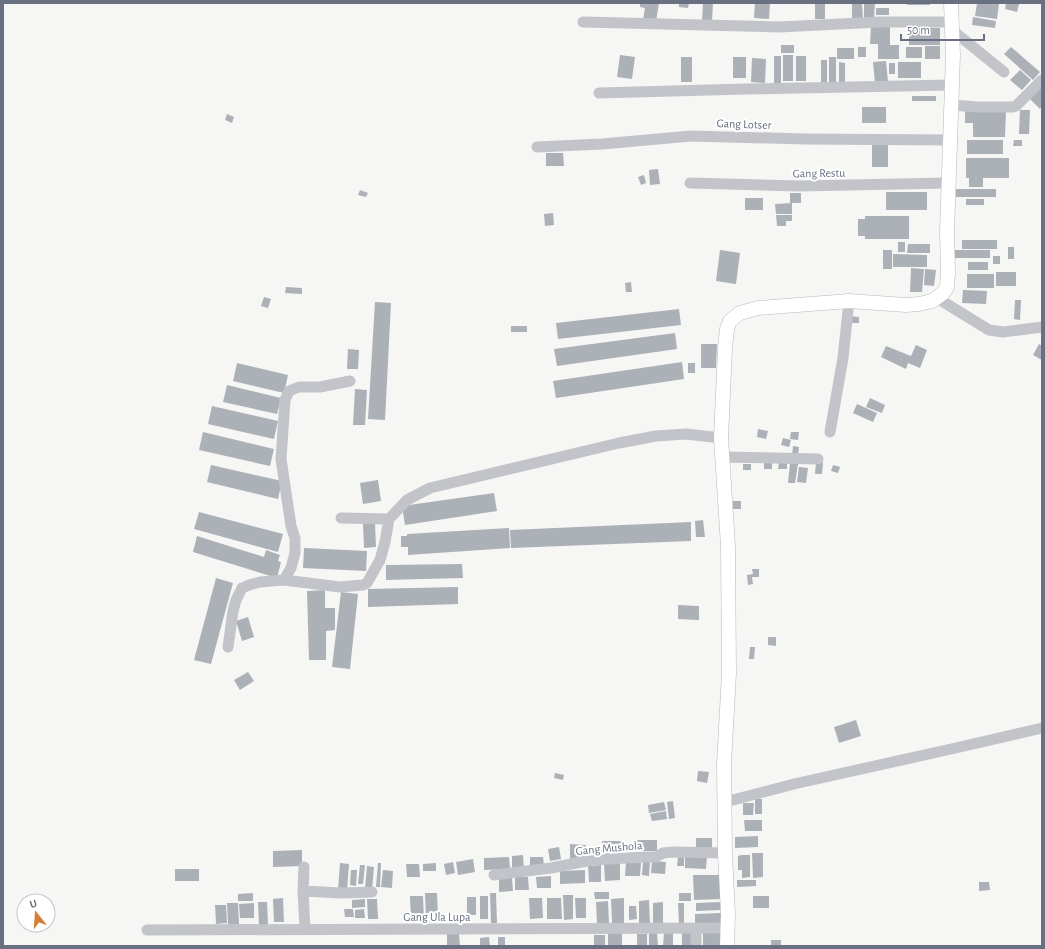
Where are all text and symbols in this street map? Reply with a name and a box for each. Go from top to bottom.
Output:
scale bar [901,16,984,42]
text: 50 m [907,24,930,36]
street label: Gang Lotser [716,117,772,131]
street label: Gang Restu [793,167,845,179]
street label: Gang Mushola [575,839,643,857]
north arrow [16,893,56,933]
text: U [28,898,38,910]
street label: Gang Ula Lupa [403,911,471,923]

